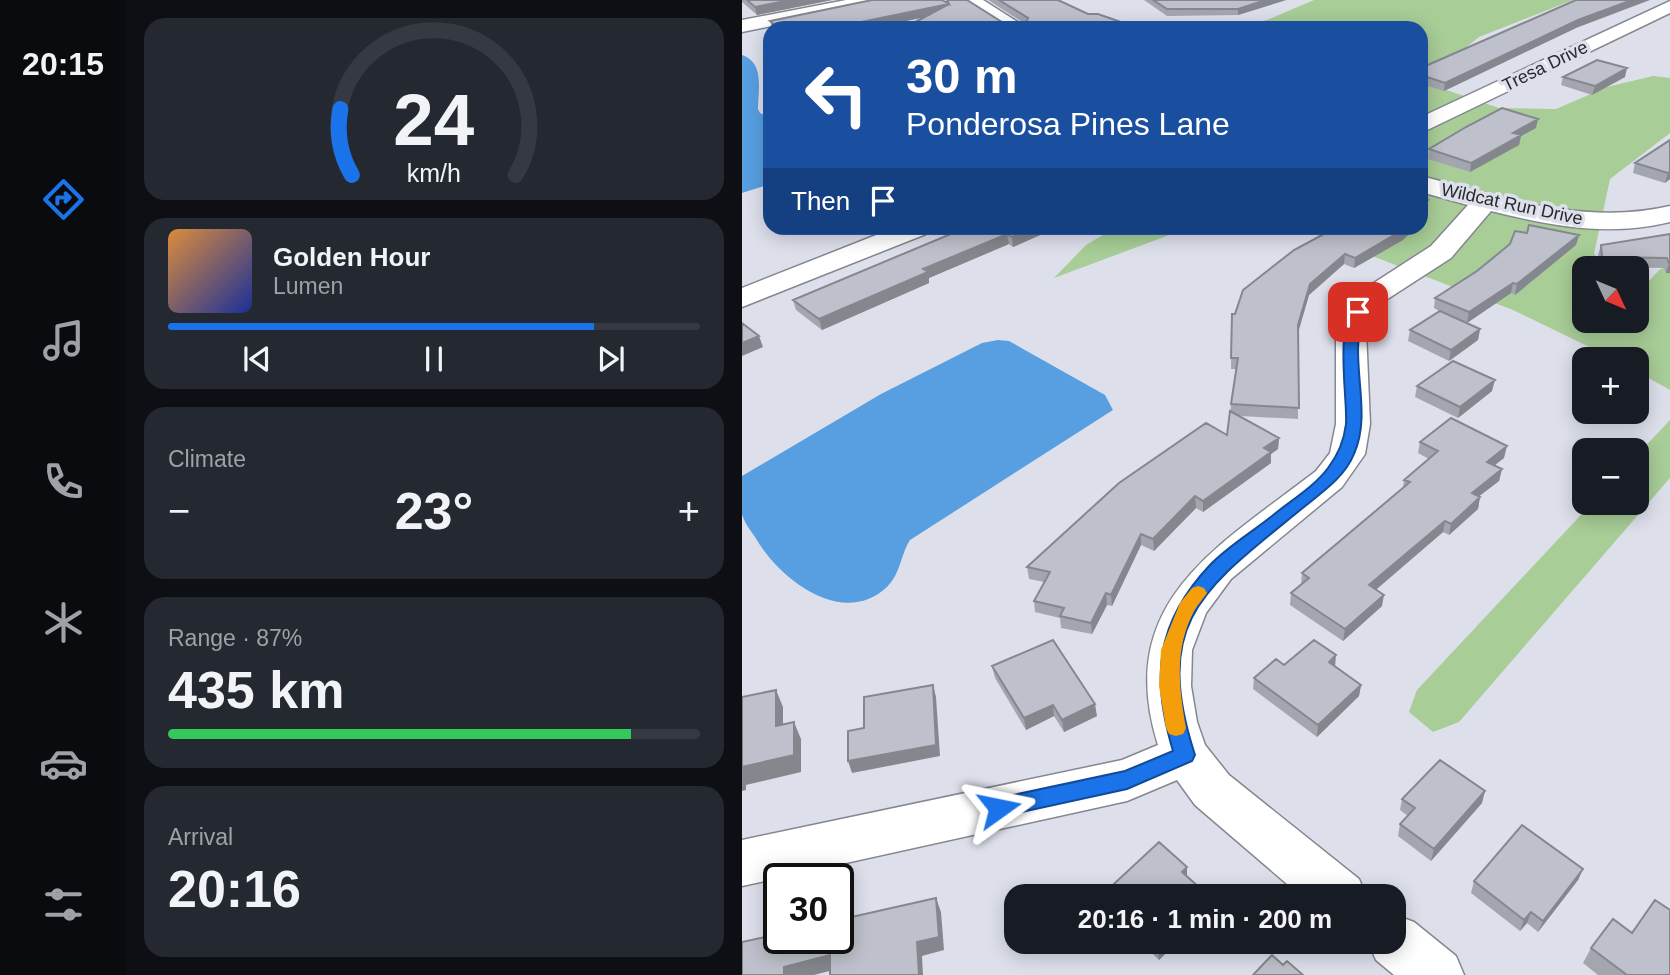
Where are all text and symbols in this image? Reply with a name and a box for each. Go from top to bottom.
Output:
street label: Tresa Drive [1499,37,1591,95]
text: 20:15 [22,46,104,82]
icon: left [791,49,882,140]
text: 30 m [906,49,1018,103]
text: 24 [394,79,475,160]
text: Ponderosa Pines Lane [906,106,1230,142]
text: km/h [407,159,461,187]
icon: directions [39,175,88,224]
street label: Wildcat Run Drive [1439,179,1585,229]
icon: arrive [864,182,902,220]
text: Then [791,186,850,216]
text: Golden Hour [273,242,430,272]
north arrow [1572,256,1648,332]
map controls [1572,256,1649,515]
text: Lumen [273,273,343,299]
pin [1328,282,1388,342]
icon: arrive [1339,293,1377,331]
icon: music [39,316,88,365]
icon: previous [238,340,276,378]
icon: pause [415,340,453,378]
icon: next [592,340,630,378]
button: + [1572,347,1649,424]
button: − [1572,438,1649,515]
text: Climate [168,446,246,472]
icon: phone [39,457,88,506]
text: 23° [395,482,473,540]
text: − [168,490,190,532]
text: + [678,490,700,532]
icon: climate [39,598,88,647]
text: Range · 87% [168,625,302,651]
text: 435 km [168,661,344,719]
icon: car [39,739,88,788]
position arrow [962,771,1036,845]
text: Arrival [168,824,233,850]
text: 20:16 [168,860,301,918]
speed limit sign: 30 [763,863,854,954]
icon: filters [39,880,88,929]
text: 20:16 · 1 min · 200 m [1078,904,1332,934]

